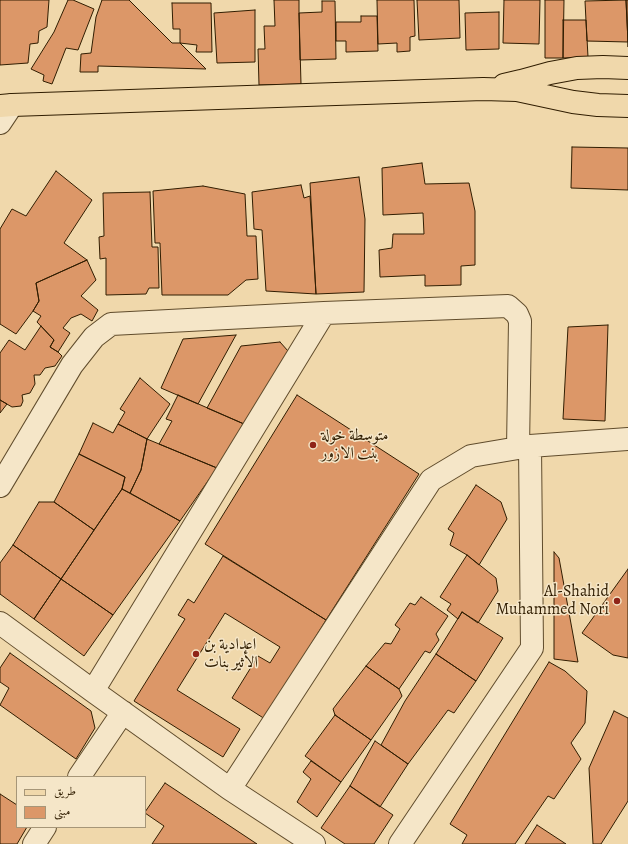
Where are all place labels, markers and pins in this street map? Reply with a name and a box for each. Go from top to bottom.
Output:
place label: متوسطة خولة بنت الازور [321,426,389,464]
marker: متوسطة خولة بنت الازور [308,440,318,450]
place label: Al-Shahid Muhammed Nori [496,582,609,620]
marker: Al-Shahid Muhammed Nori [612,596,622,606]
place label: اعدادية بن الأثير بنات [204,635,258,673]
marker: اعدادية بن الأثير بنات [191,649,201,659]

